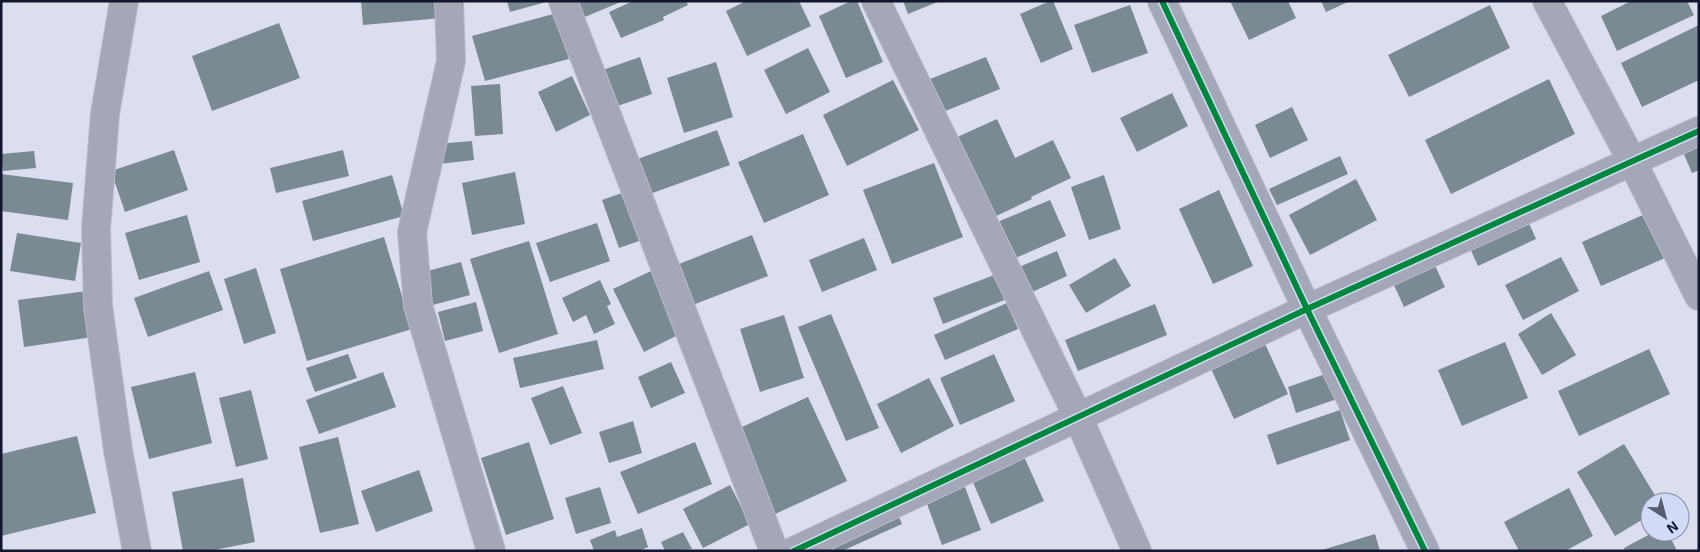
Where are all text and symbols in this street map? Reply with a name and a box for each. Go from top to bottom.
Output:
north arrow [1640,492,1690,542]
text: N [1664,518,1682,538]

